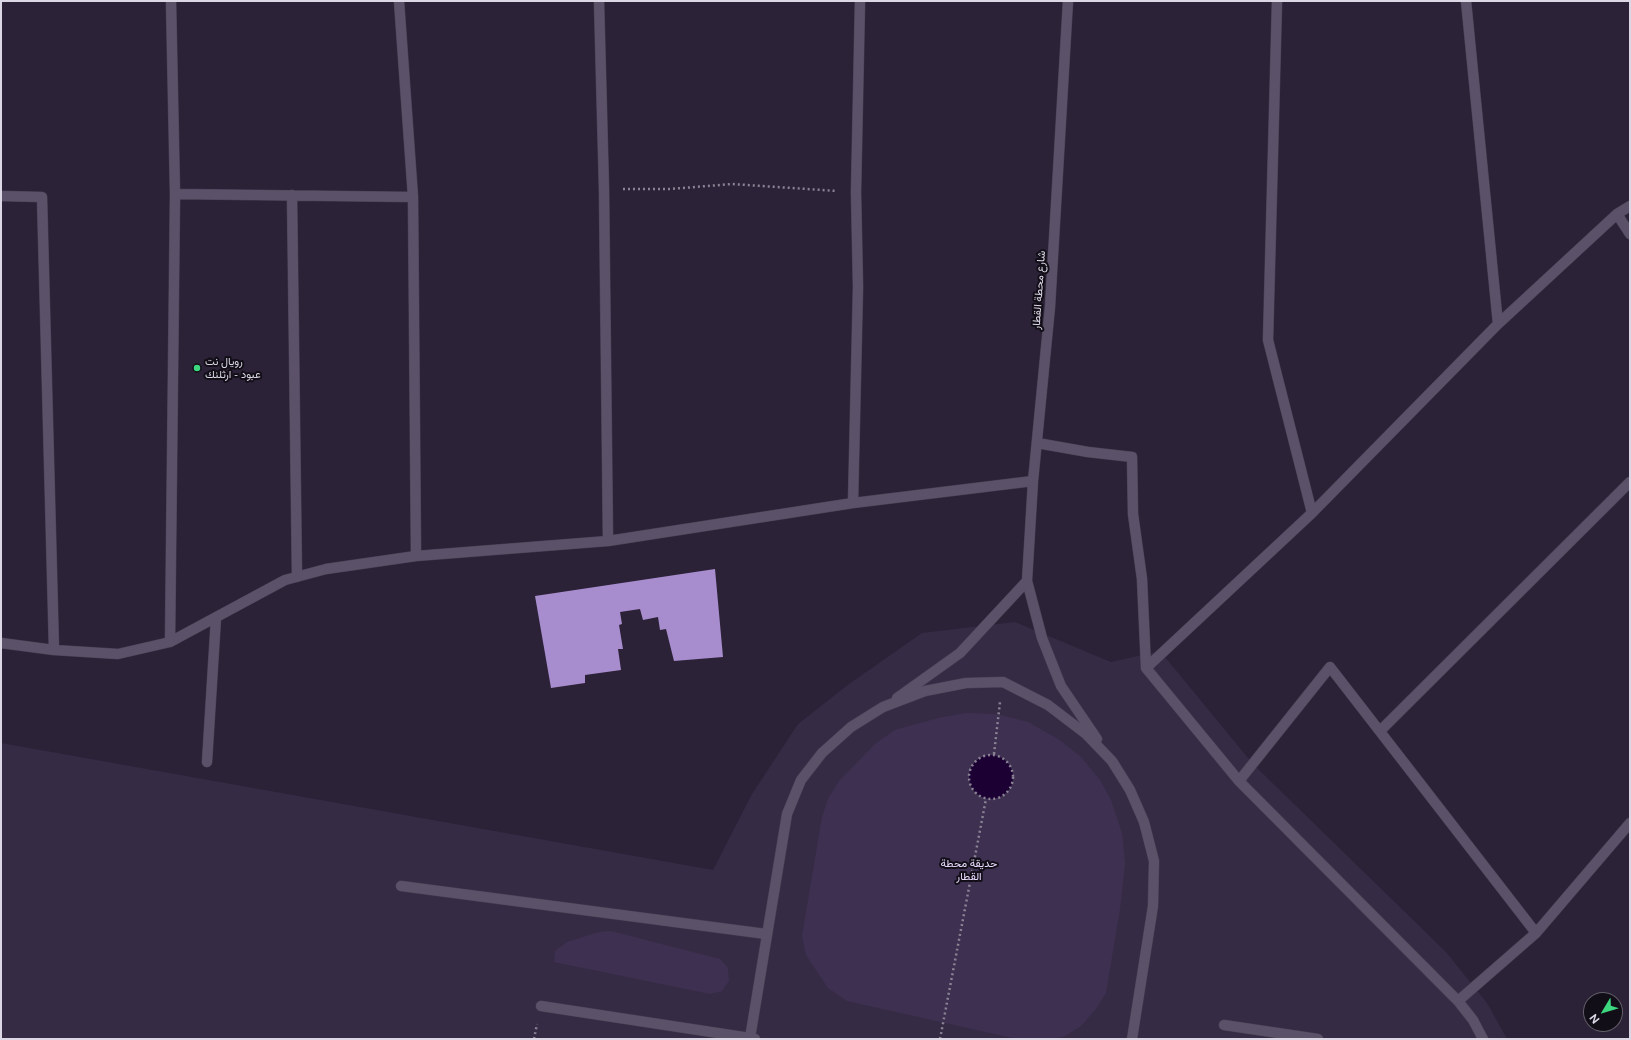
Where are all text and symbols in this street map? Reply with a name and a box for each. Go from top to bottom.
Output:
street label: شارع محطة القطار [1030,250,1048,330]
place label: رويال نت عبود - ارثلنك [205,355,261,381]
marker: رويال نت عبود - ارثلنك [192,363,202,373]
park label: حديقة محطة القطار [941,857,997,883]
north arrow [1583,992,1623,1032]
text: N [1587,1012,1602,1026]

